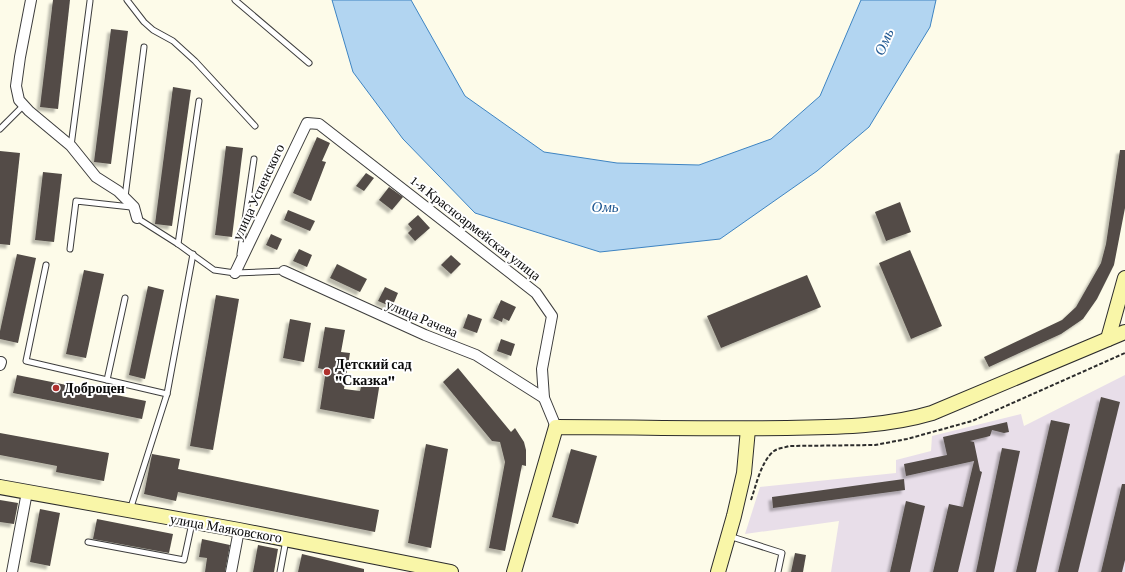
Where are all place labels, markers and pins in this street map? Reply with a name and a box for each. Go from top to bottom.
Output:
place label: Детский сад "Сказка" [335,356,412,388]
marker: Детский сад "Сказка" [322,367,332,377]
place label: Доброцен [64,380,125,396]
marker: Доброцен [51,383,61,393]

